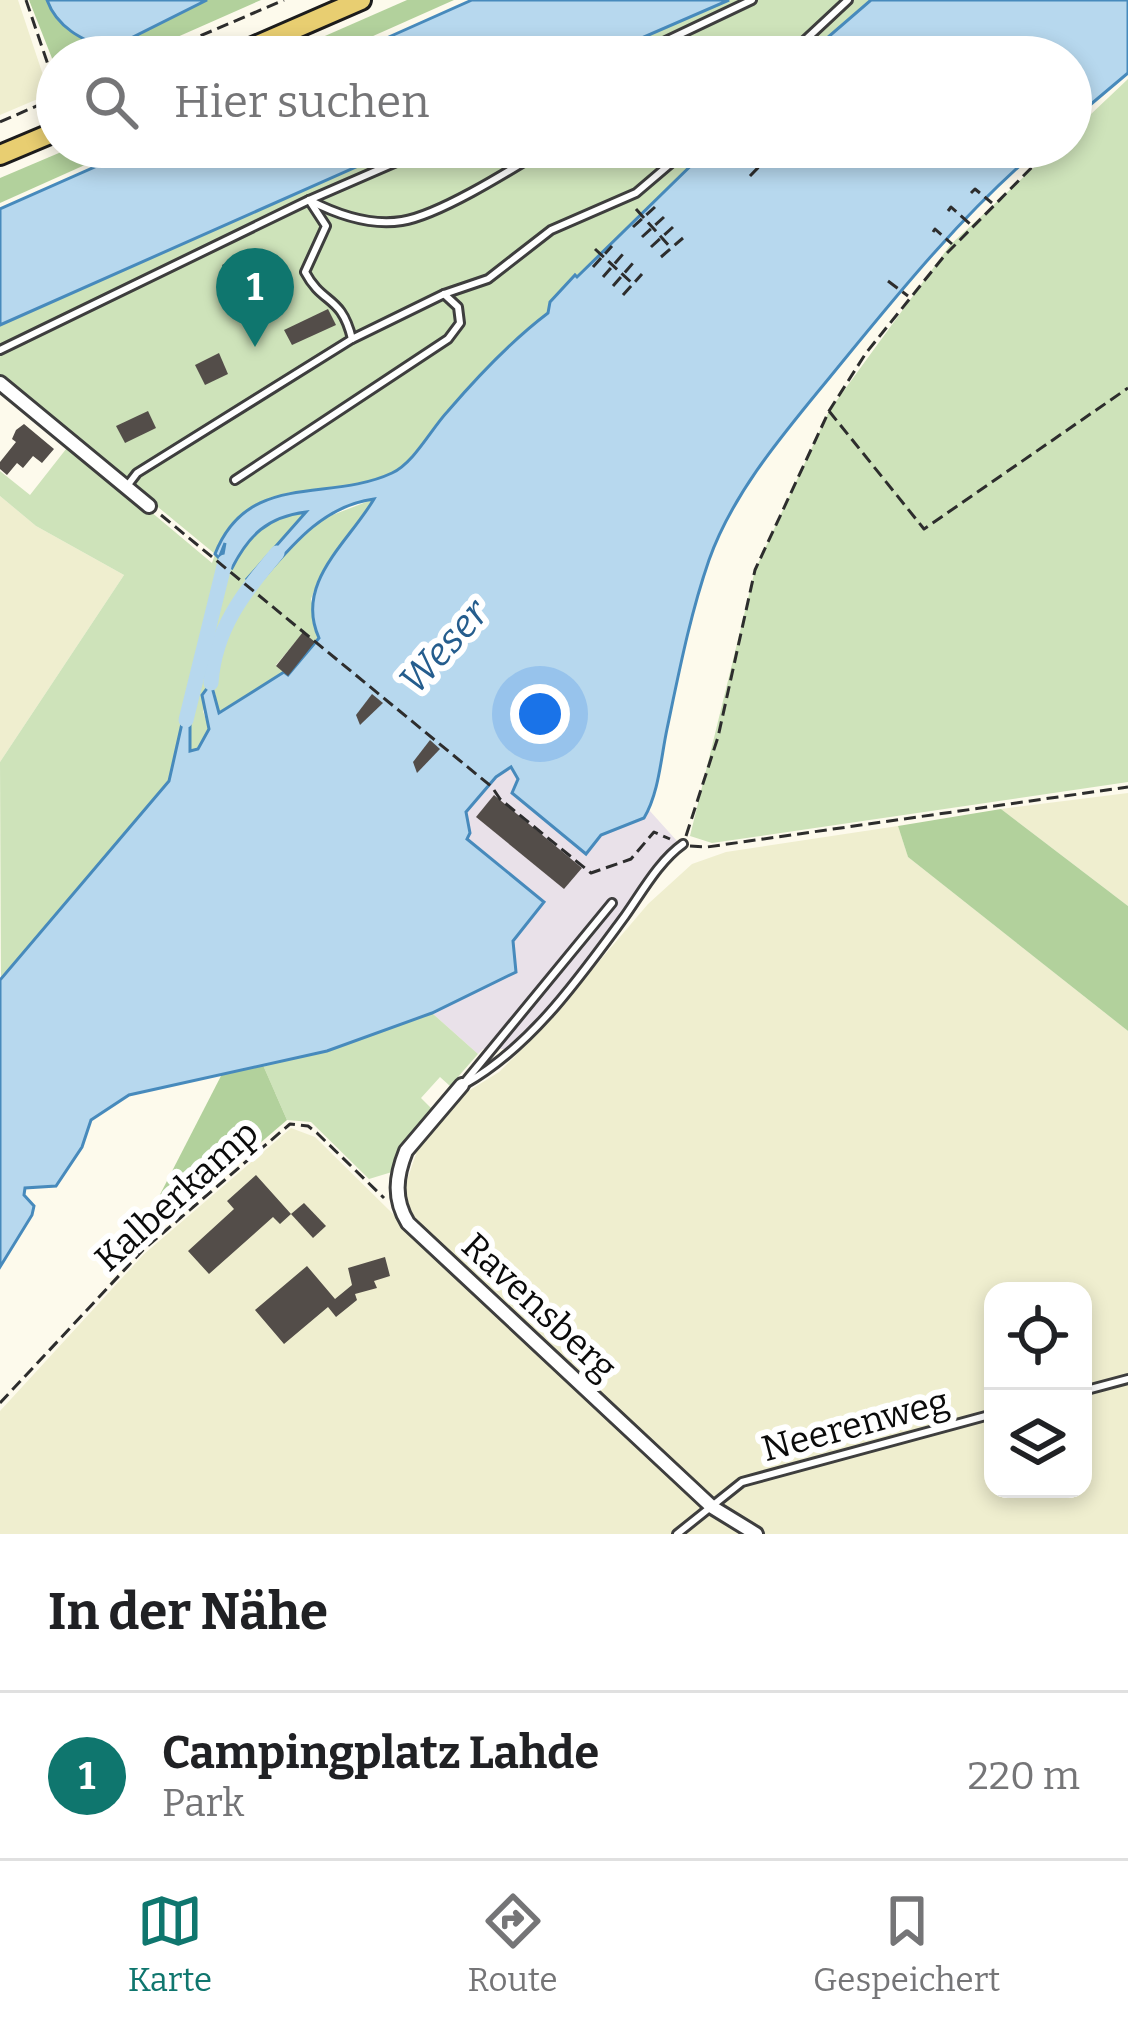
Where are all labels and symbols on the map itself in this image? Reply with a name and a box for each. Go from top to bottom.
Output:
pin: 1 [216,248,294,347]
water label: Weser [390,589,499,703]
your location [510,684,570,744]
street label: Kalberkamp [86,1111,267,1281]
street label: Ravensberg [453,1224,626,1390]
street label: Neerenweg [757,1379,954,1471]

